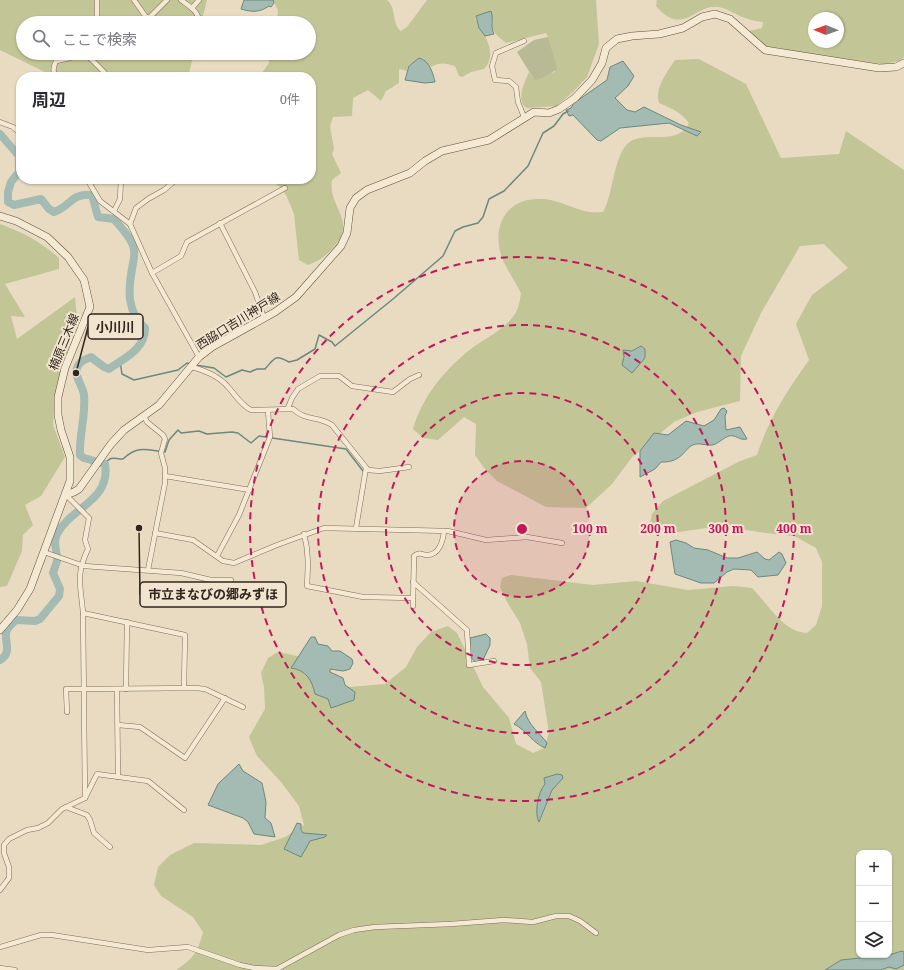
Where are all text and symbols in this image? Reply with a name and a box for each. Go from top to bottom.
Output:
north arrow [808,12,844,48]
search box [16,16,316,60]
icon: search [30,27,52,49]
text: ここで検索 [62,29,137,49]
text: 周辺 [32,88,66,111]
text: 0件 [280,90,300,108]
street label: 西脇口吉川神戸線 [193,288,283,353]
street label: 楠原三木線 [44,311,83,373]
callout: 小川川 [88,314,143,339]
text: 小川川 [95,318,135,336]
text: 100 m [572,520,608,537]
text: 200 m [640,520,676,537]
text: 300 m [708,520,744,537]
text: 400 m [776,520,812,537]
centre of rings [515,522,529,536]
callout: 市立まなびの郷みずほ [140,582,286,607]
text: 市立まなびの郷みずほ [148,585,278,603]
map controls [856,850,892,958]
button: + [856,850,892,886]
button: − [856,886,892,922]
button: layers [856,922,892,958]

